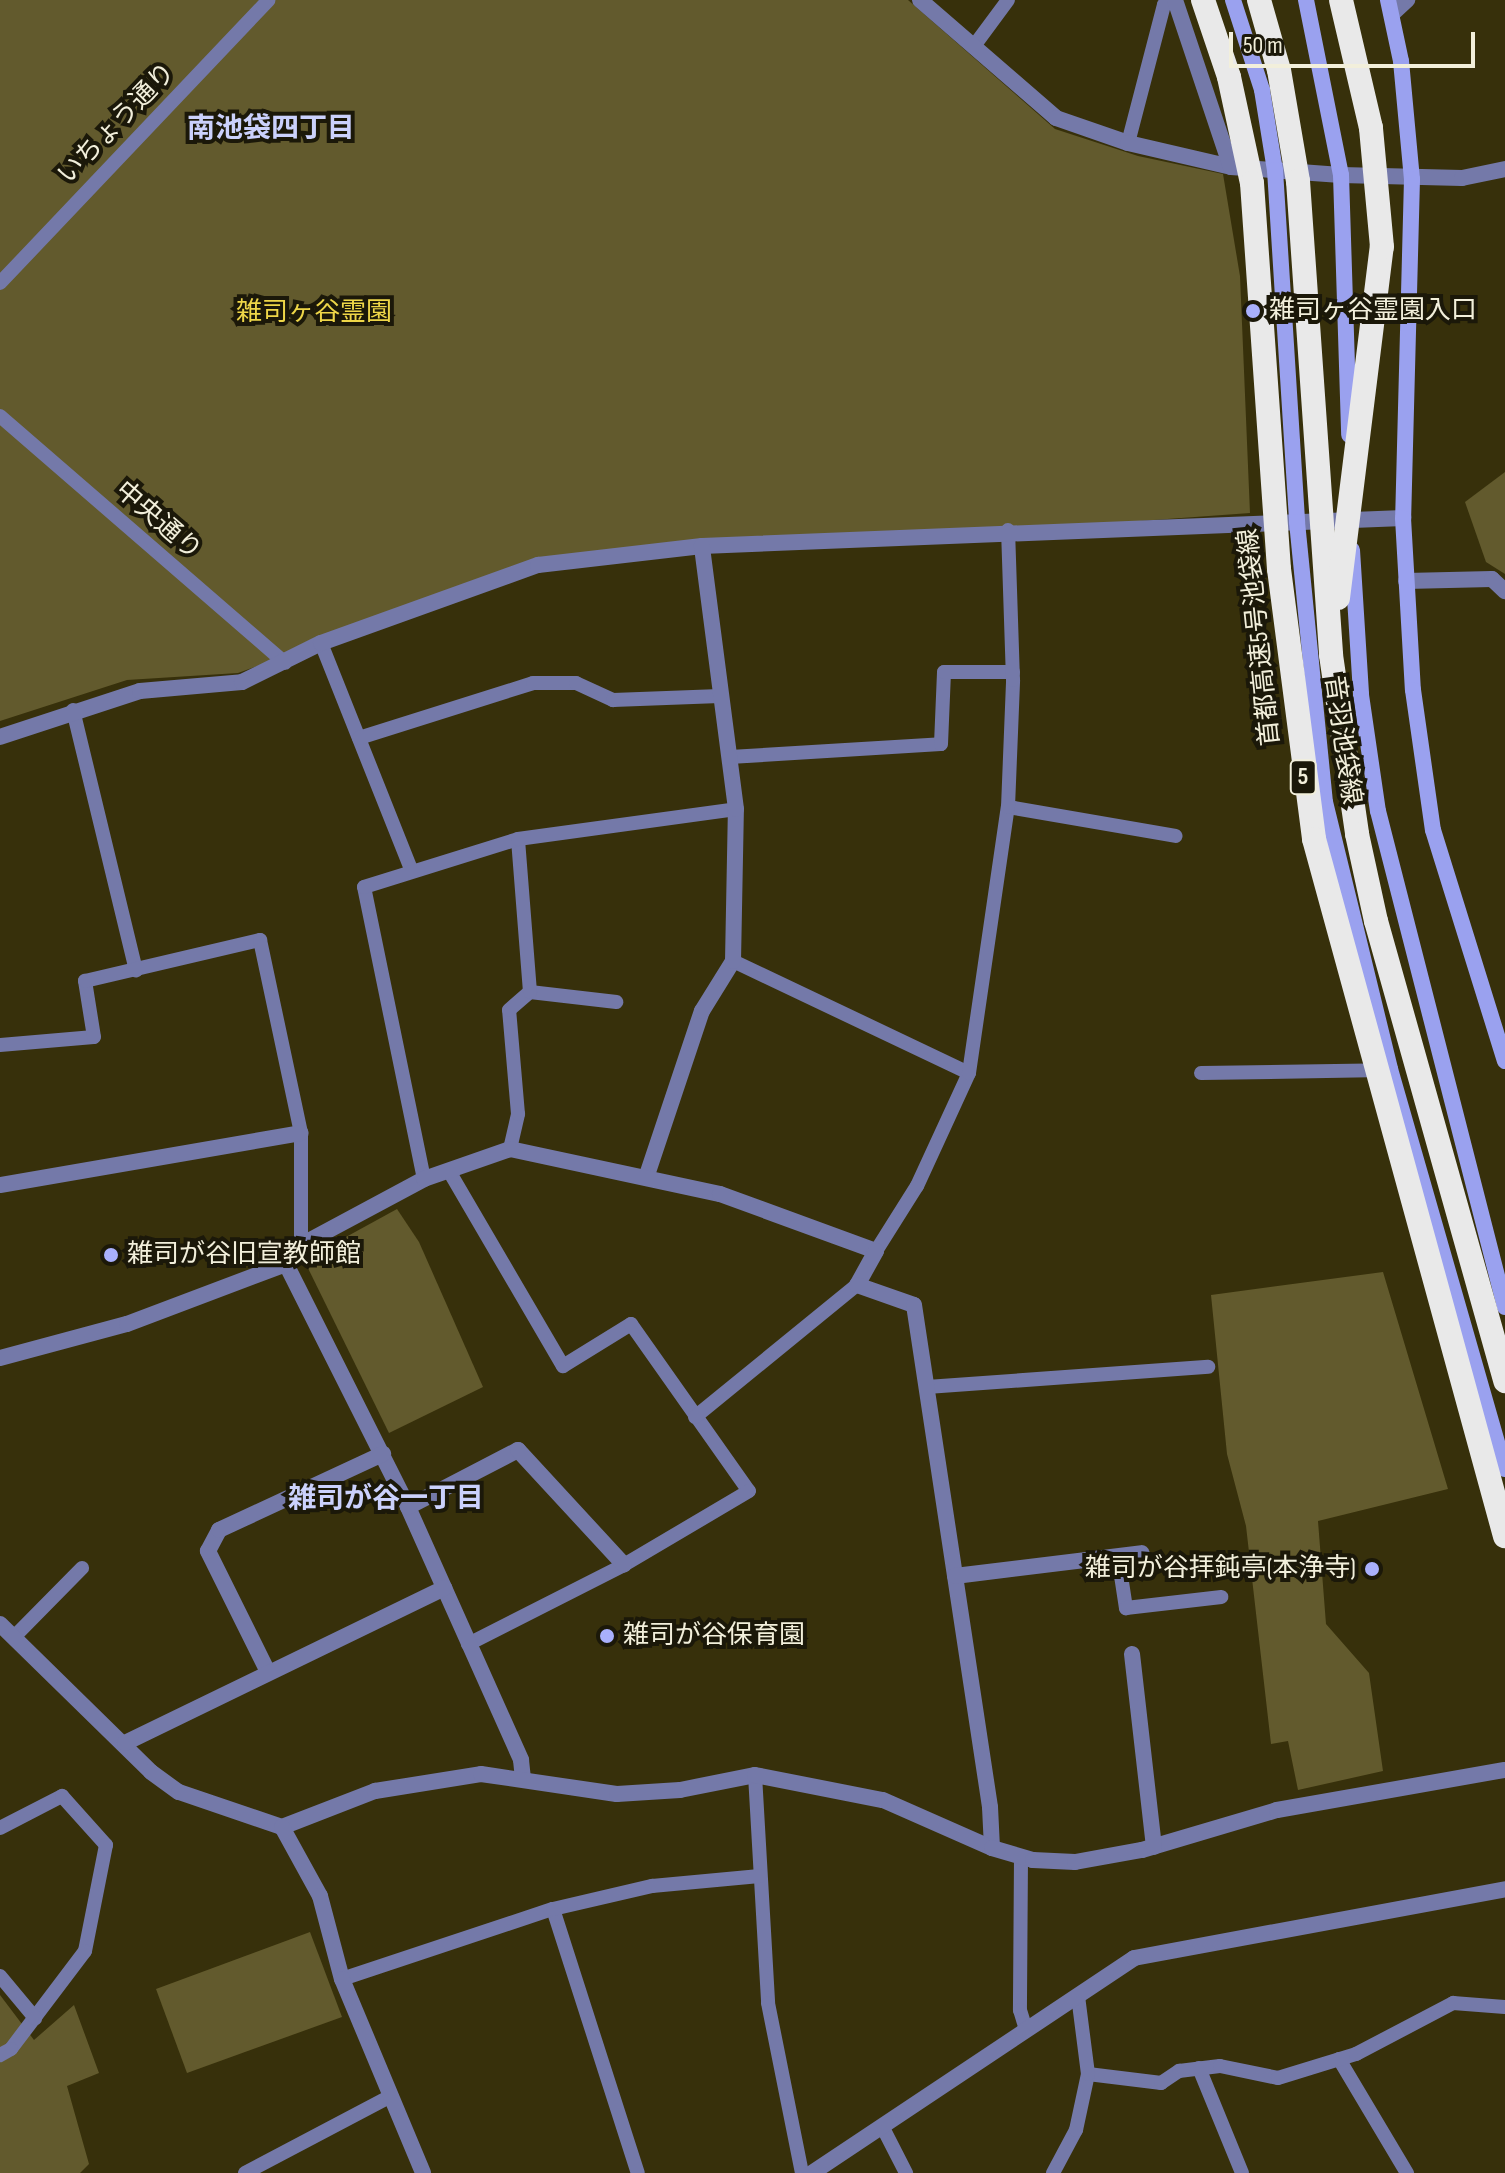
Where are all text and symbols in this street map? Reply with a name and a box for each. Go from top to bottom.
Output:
scale bar [1233,16,1479,66]
text: 50 m [1243,31,1283,60]
street label: いちょう通り [52,57,182,191]
district label: 南池袋四丁目 [187,112,355,146]
place label: 雑司ヶ谷霊園入口 [1269,295,1477,327]
park label: 雑司ヶ谷霊園 [236,297,392,329]
marker: 雑司ヶ谷霊園入口 [1244,302,1262,320]
street label: 中央通り [109,475,207,567]
street label: 首都高速5号池袋線 [1233,527,1287,747]
street label: 音羽池袋線 [1318,673,1366,807]
road number: 5 [1289,757,1317,797]
place label: 雑司が谷旧宣教師館 [127,1239,361,1271]
marker: 雑司が谷旧宣教師館 [102,1246,120,1264]
district label: 雑司が谷一丁目 [288,1482,484,1516]
place label: 雑司が谷拝鈍亭(本浄寺) [1085,1553,1356,1585]
marker: 雑司が谷拝鈍亭(本浄寺) [1363,1560,1381,1578]
place label: 雑司が谷保育園 [623,1620,805,1652]
marker: 雑司が谷保育園 [598,1627,616,1645]

